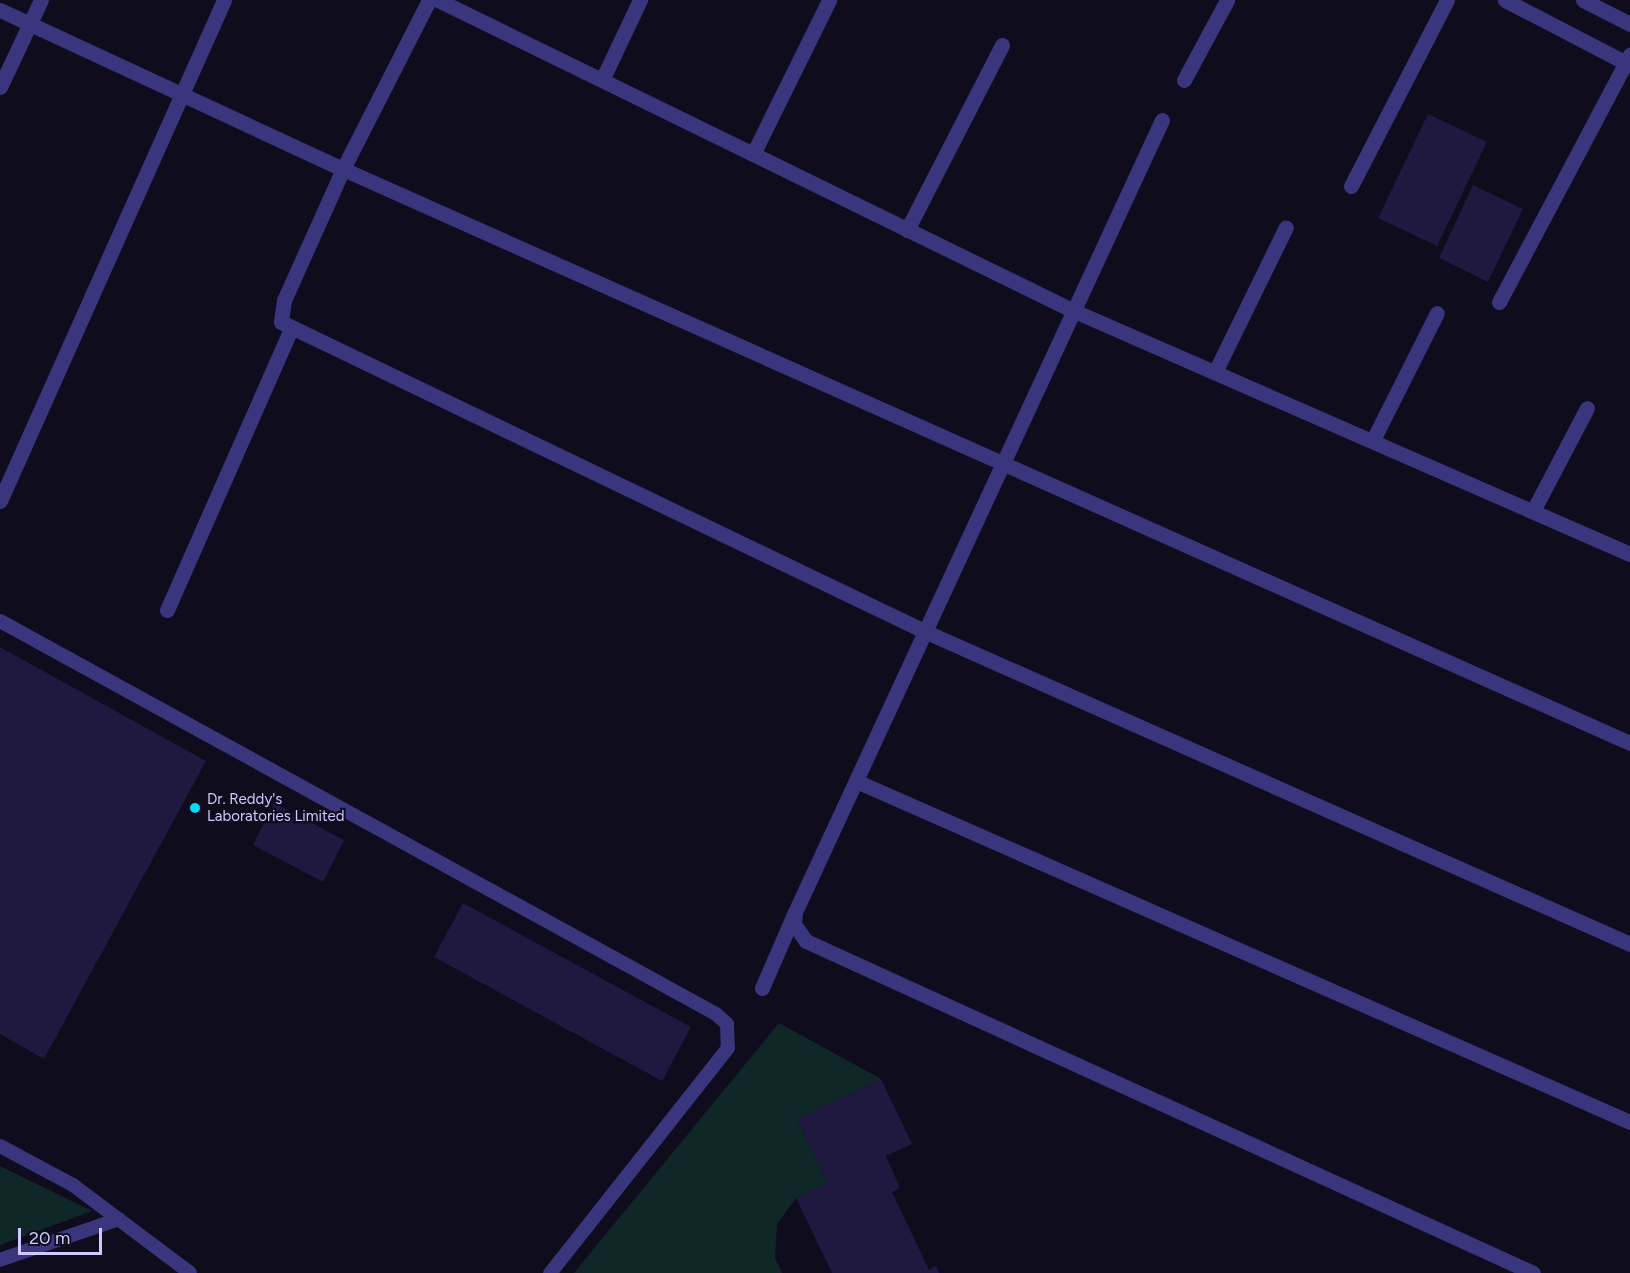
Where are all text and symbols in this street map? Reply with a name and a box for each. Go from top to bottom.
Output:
place label: Dr. Reddy's Laboratories Limited [207,790,345,825]
marker: Dr. Reddy's Laboratories Limited [188,801,202,815]
scale bar [21,1216,105,1254]
text: 20 m [29,1227,70,1249]

